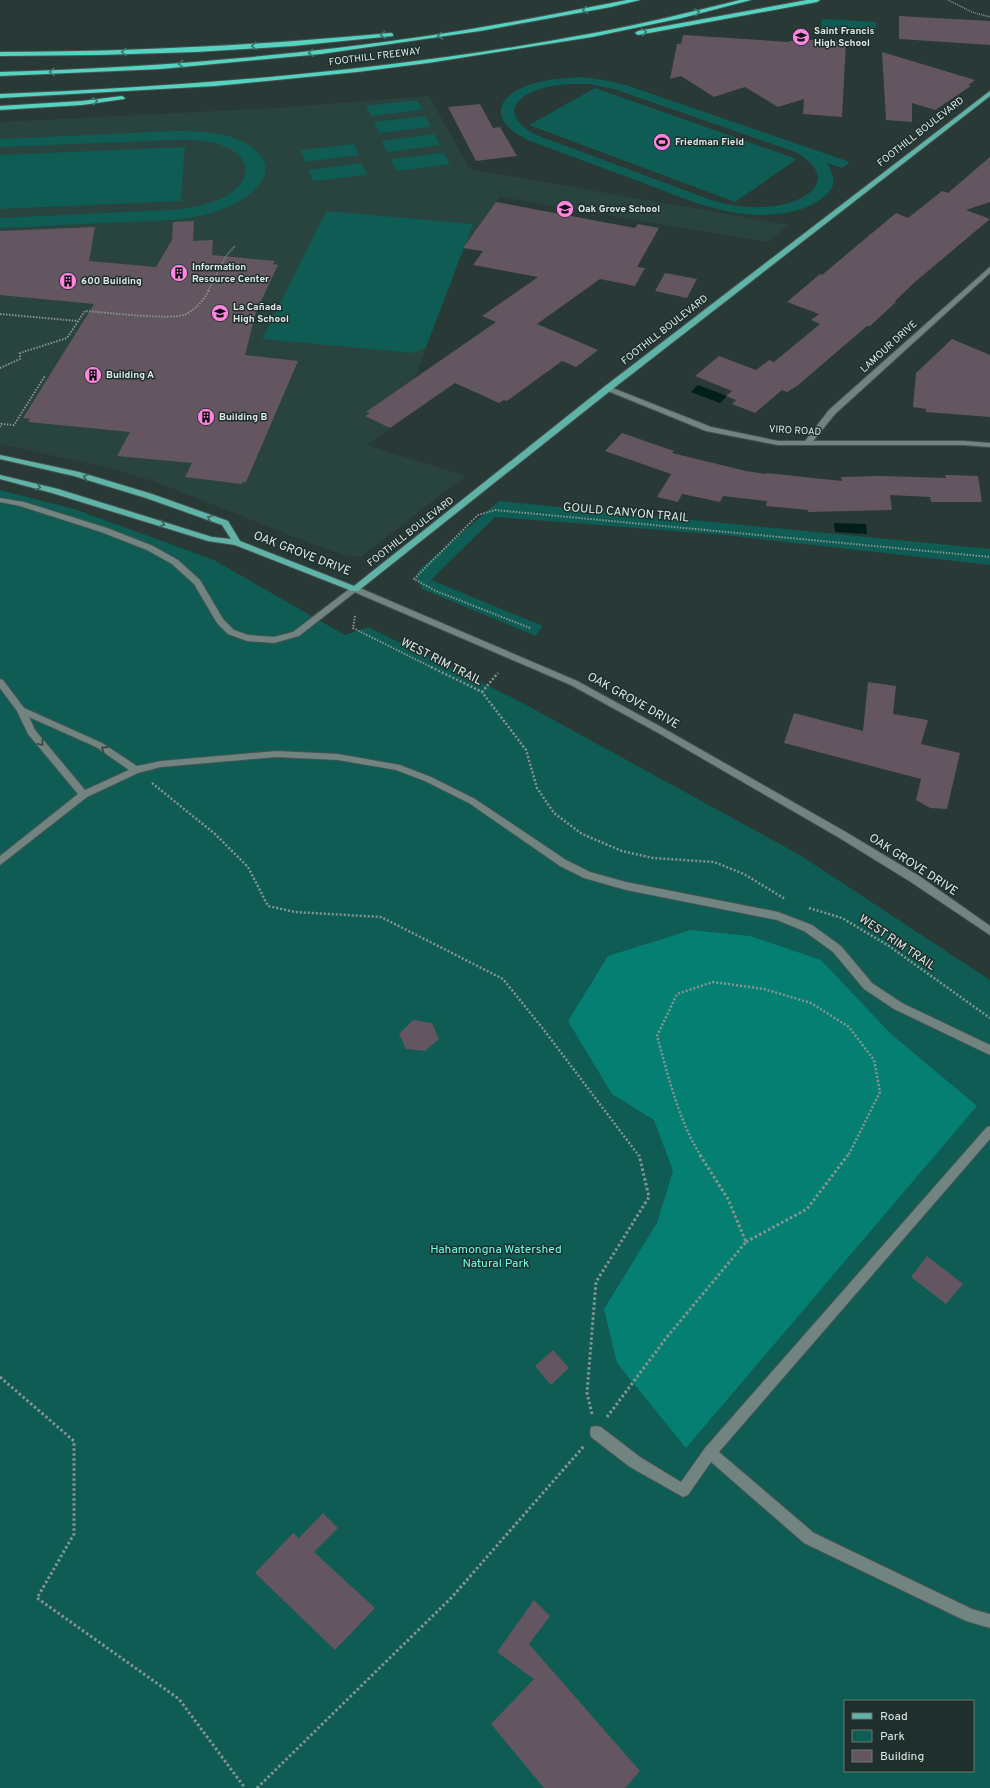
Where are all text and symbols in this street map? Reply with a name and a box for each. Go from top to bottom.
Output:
one-way arrow [582,5,588,14]
one-way arrow [694,8,701,16]
place label: Saint Francis High School [814,25,875,50]
school or university icon: Saint Francis High School [791,27,811,47]
one-way arrow [641,28,647,37]
one-way arrow [380,31,386,40]
one-way arrow [437,31,443,39]
one-way arrow [251,42,257,51]
street label: FOOTHILL FREEWAY [328,45,423,69]
one-way arrow [121,48,127,57]
one-way arrow [308,48,314,57]
one-way arrow [178,60,184,69]
one-way arrow [48,68,54,76]
street label: FOOTHILL BOULEVARD [875,94,967,170]
one-way arrow [92,97,98,106]
sports icon: Friedman Field [652,132,672,152]
place label: Friedman Field [675,136,744,149]
school or university icon: Oak Grove School [555,199,575,219]
place label: Oak Grove School [578,203,660,216]
place label: Information Resource Center [192,261,270,286]
building icon: Information Resource Center [169,263,189,283]
building icon: 600 Building [58,271,78,291]
place label: 600 Building [81,275,142,288]
street label: FOOTHILL BOULEVARD [619,292,711,368]
place label: La Cañada High School [233,301,289,326]
school or university icon: La Cañada High School [210,303,230,323]
street label: LAMOUR DRIVE [858,318,920,376]
building icon: Building A [83,365,103,385]
place label: Building A [106,369,154,382]
building icon: Building B [196,407,216,427]
place label: Building B [219,411,267,424]
street label: VIRO ROAD [768,423,822,439]
one-way arrow [83,473,90,482]
one-way arrow [35,482,41,490]
street label: FOOTHILL BOULEVARD [365,494,457,570]
street label: GOULD CANYON TRAIL [562,500,690,526]
one-way arrow [206,514,213,522]
one-way arrow [159,519,166,527]
street label: OAK GROVE DRIVE [251,528,353,580]
street label: WEST RIM TRAIL [398,635,485,690]
street label: OAK GROVE DRIVE [584,669,682,733]
one-way arrow [36,739,43,746]
one-way arrow [101,746,108,753]
street label: OAK GROVE DRIVE [865,830,961,900]
street label: WEST RIM TRAIL [856,911,939,975]
park label: Hahamongna Watershed Natural Park [430,1242,562,1272]
legend [844,1700,974,1772]
text: Road [880,1709,908,1725]
text: Park [880,1729,905,1745]
text: Building [880,1749,924,1765]

